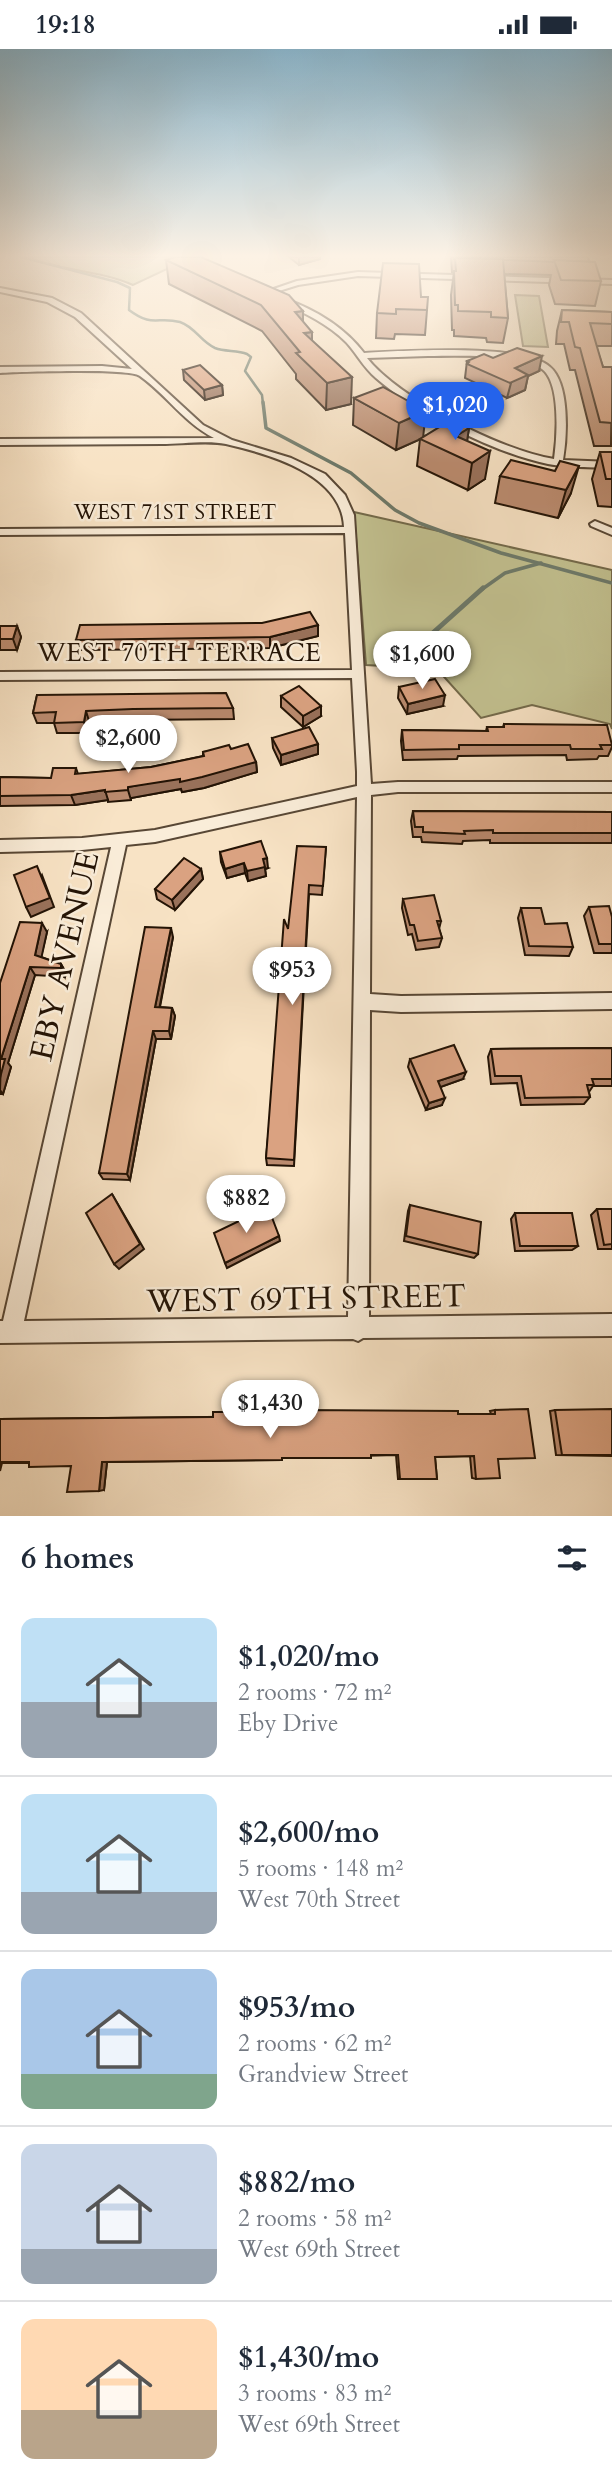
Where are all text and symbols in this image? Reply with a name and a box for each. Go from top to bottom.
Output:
text: 19:18 [35,7,96,42]
pin: $1,020 [398,383,512,442]
text: $1,020 [422,389,488,420]
street label: WEST 71ST STREET [73,498,276,527]
pin: $1,600 [365,631,479,691]
street label: WEST 70TH TERRACE [36,635,321,670]
text: $1,600 [389,638,455,669]
pin: $2,600 [71,715,185,775]
text: $2,600 [95,722,161,753]
street label: EBY AVENUE [20,847,110,1065]
pin: $953 [251,947,333,1007]
text: $953 [268,954,316,985]
pin: $882 [205,1175,287,1235]
text: $882 [222,1182,270,1213]
street label: WEST 69TH STREET [145,1274,466,1324]
pin: $1,430 [213,1381,327,1440]
text: $1,430 [237,1387,303,1418]
text: 6 homes [21,1538,134,1579]
icon: filters [553,1539,591,1577]
text: $1,020/mo [238,1636,379,1677]
icon: home [77,1646,161,1730]
text: 2 rooms · 72 m² [238,1677,391,1708]
text: Eby Drive [238,1708,339,1739]
text: $2,600/mo [238,1812,379,1853]
icon: home [77,1822,161,1906]
text: 5 rooms · 148 m² [238,1853,403,1884]
text: West 70th Street [238,1884,400,1915]
text: $953/mo [238,1987,355,2028]
icon: home [77,1997,161,2081]
text: 2 rooms · 62 m² [238,2028,391,2059]
text: Grandview Street [238,2059,408,2090]
text: $882/mo [238,2162,355,2203]
icon: home [77,2172,161,2256]
text: 2 rooms · 58 m² [238,2203,391,2234]
text: West 69th Street [238,2234,400,2265]
text: $1,430/mo [238,2337,379,2378]
icon: home [77,2347,161,2431]
text: 3 rooms · 83 m² [238,2378,391,2409]
text: West 69th Street [238,2409,400,2440]

